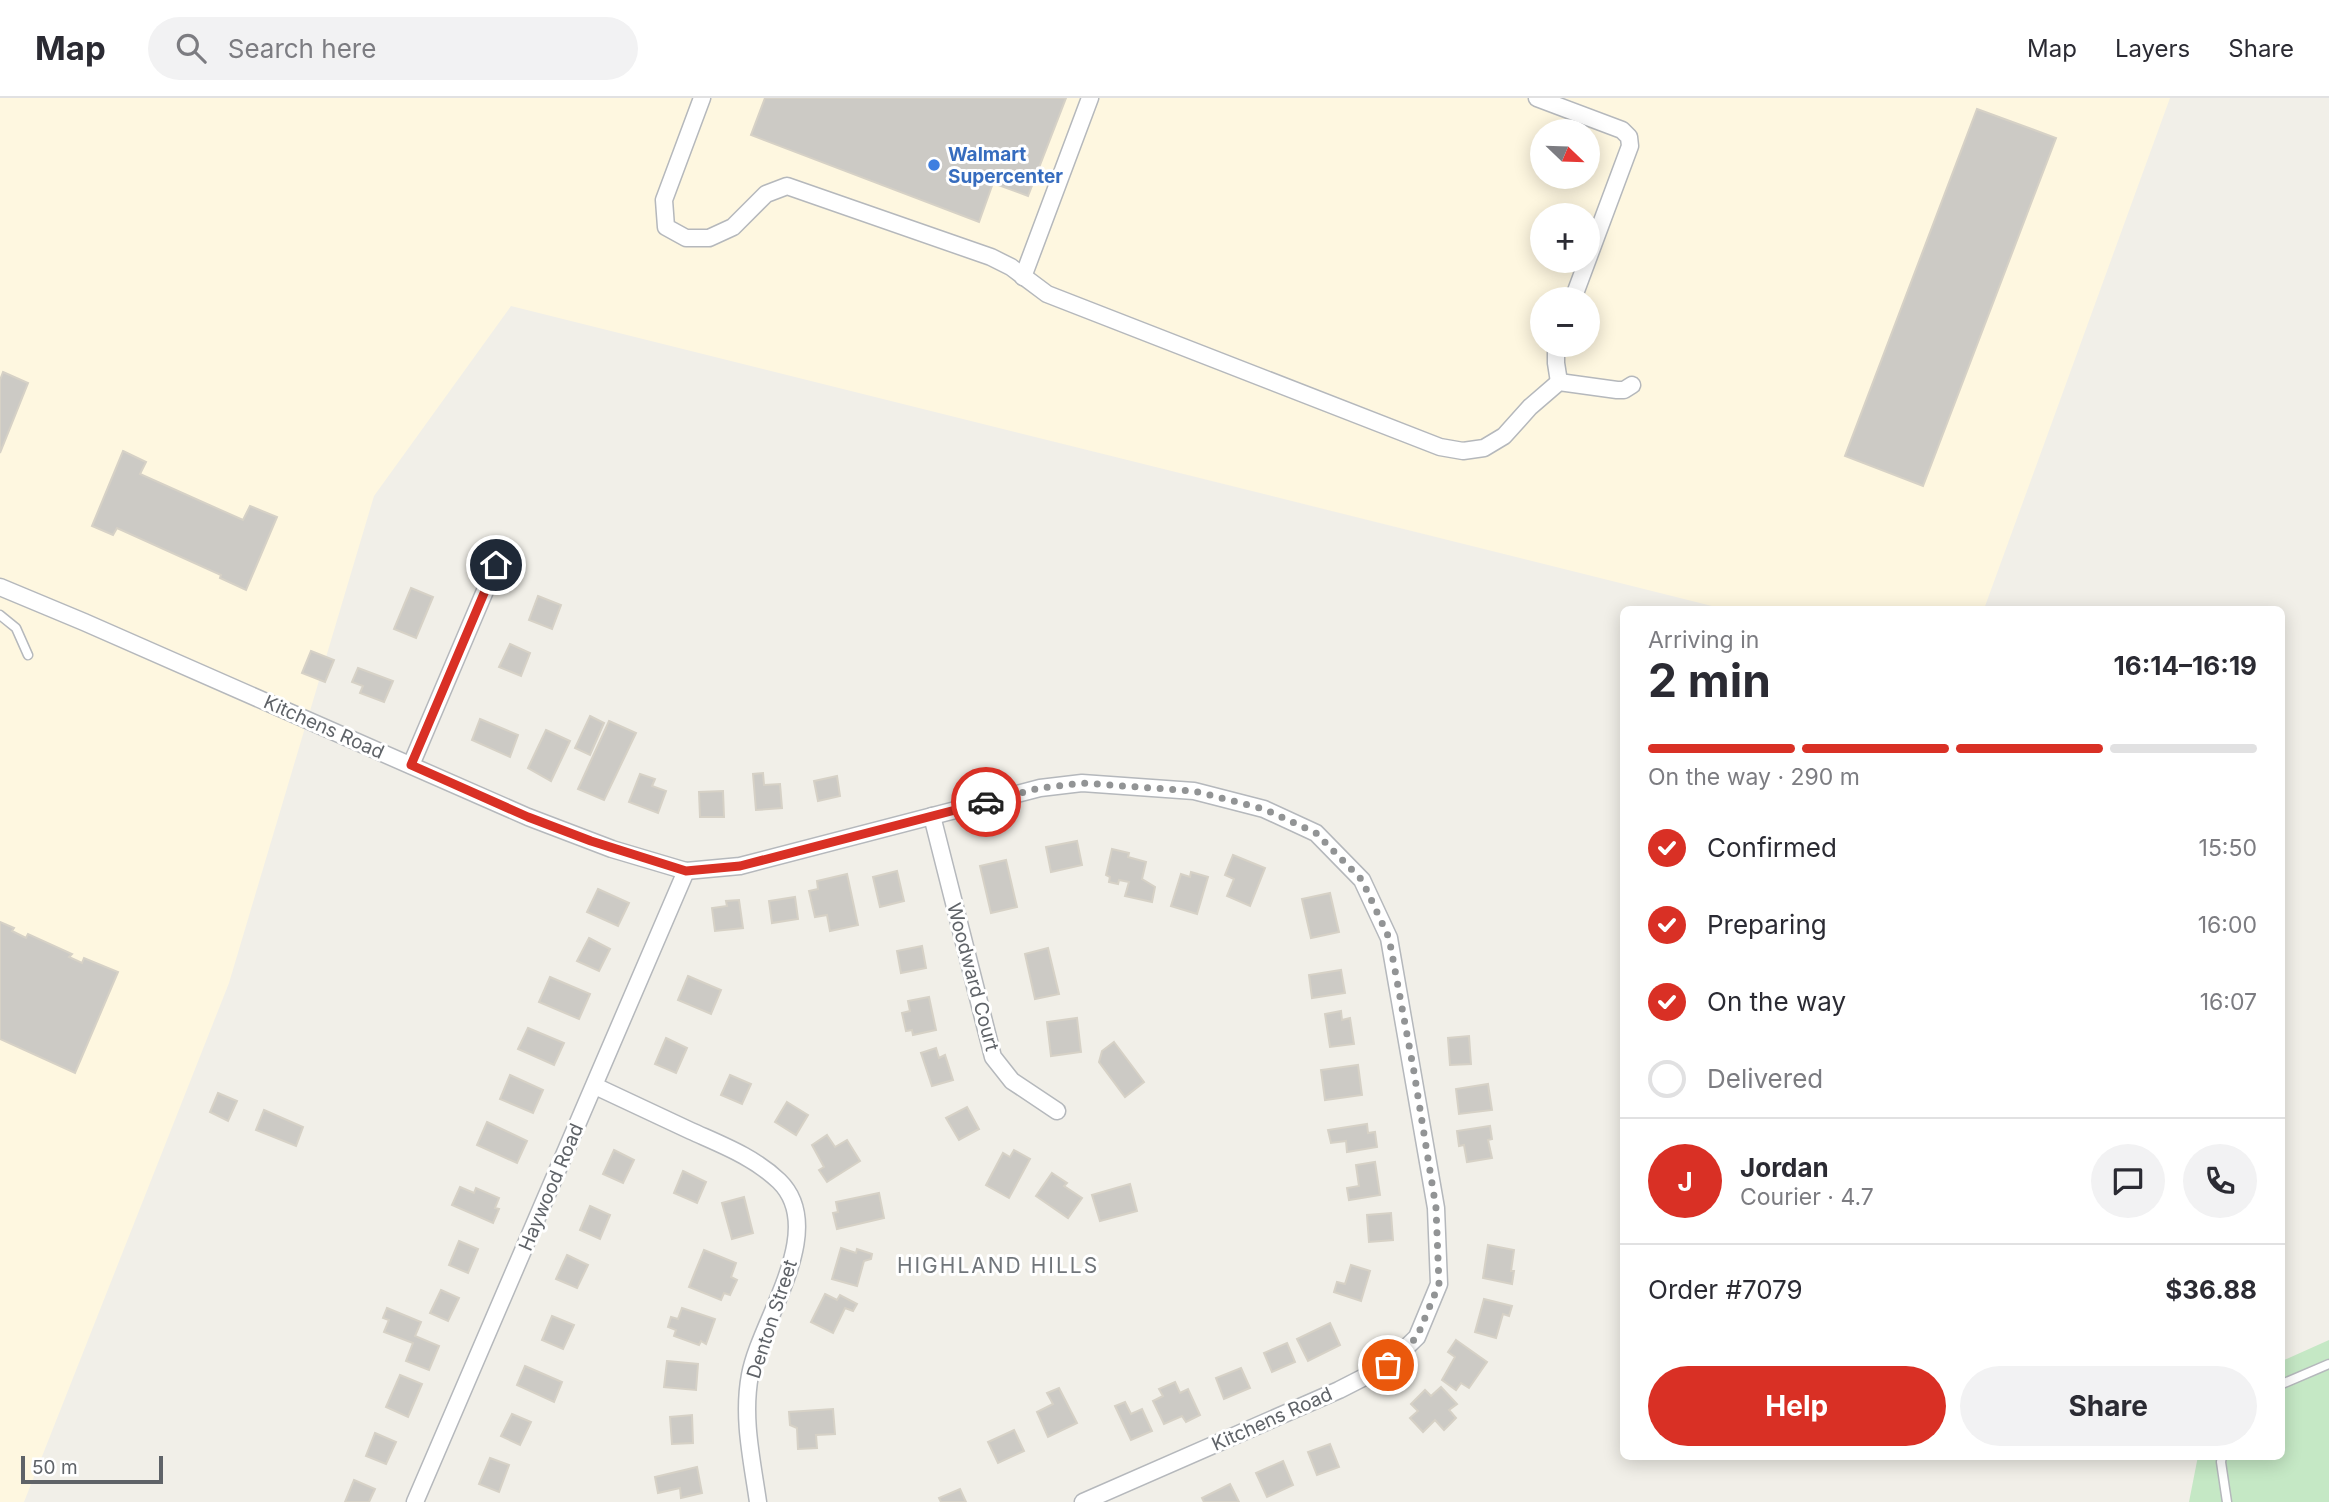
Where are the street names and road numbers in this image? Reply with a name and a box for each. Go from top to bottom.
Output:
street label: Kitchens Road [260,690,388,764]
street label: Woodward Court [942,900,1004,1054]
street label: Haywood Road [514,1120,588,1254]
street label: Denton Street [742,1257,802,1381]
street label: Kitchens Road [1208,1382,1336,1456]

